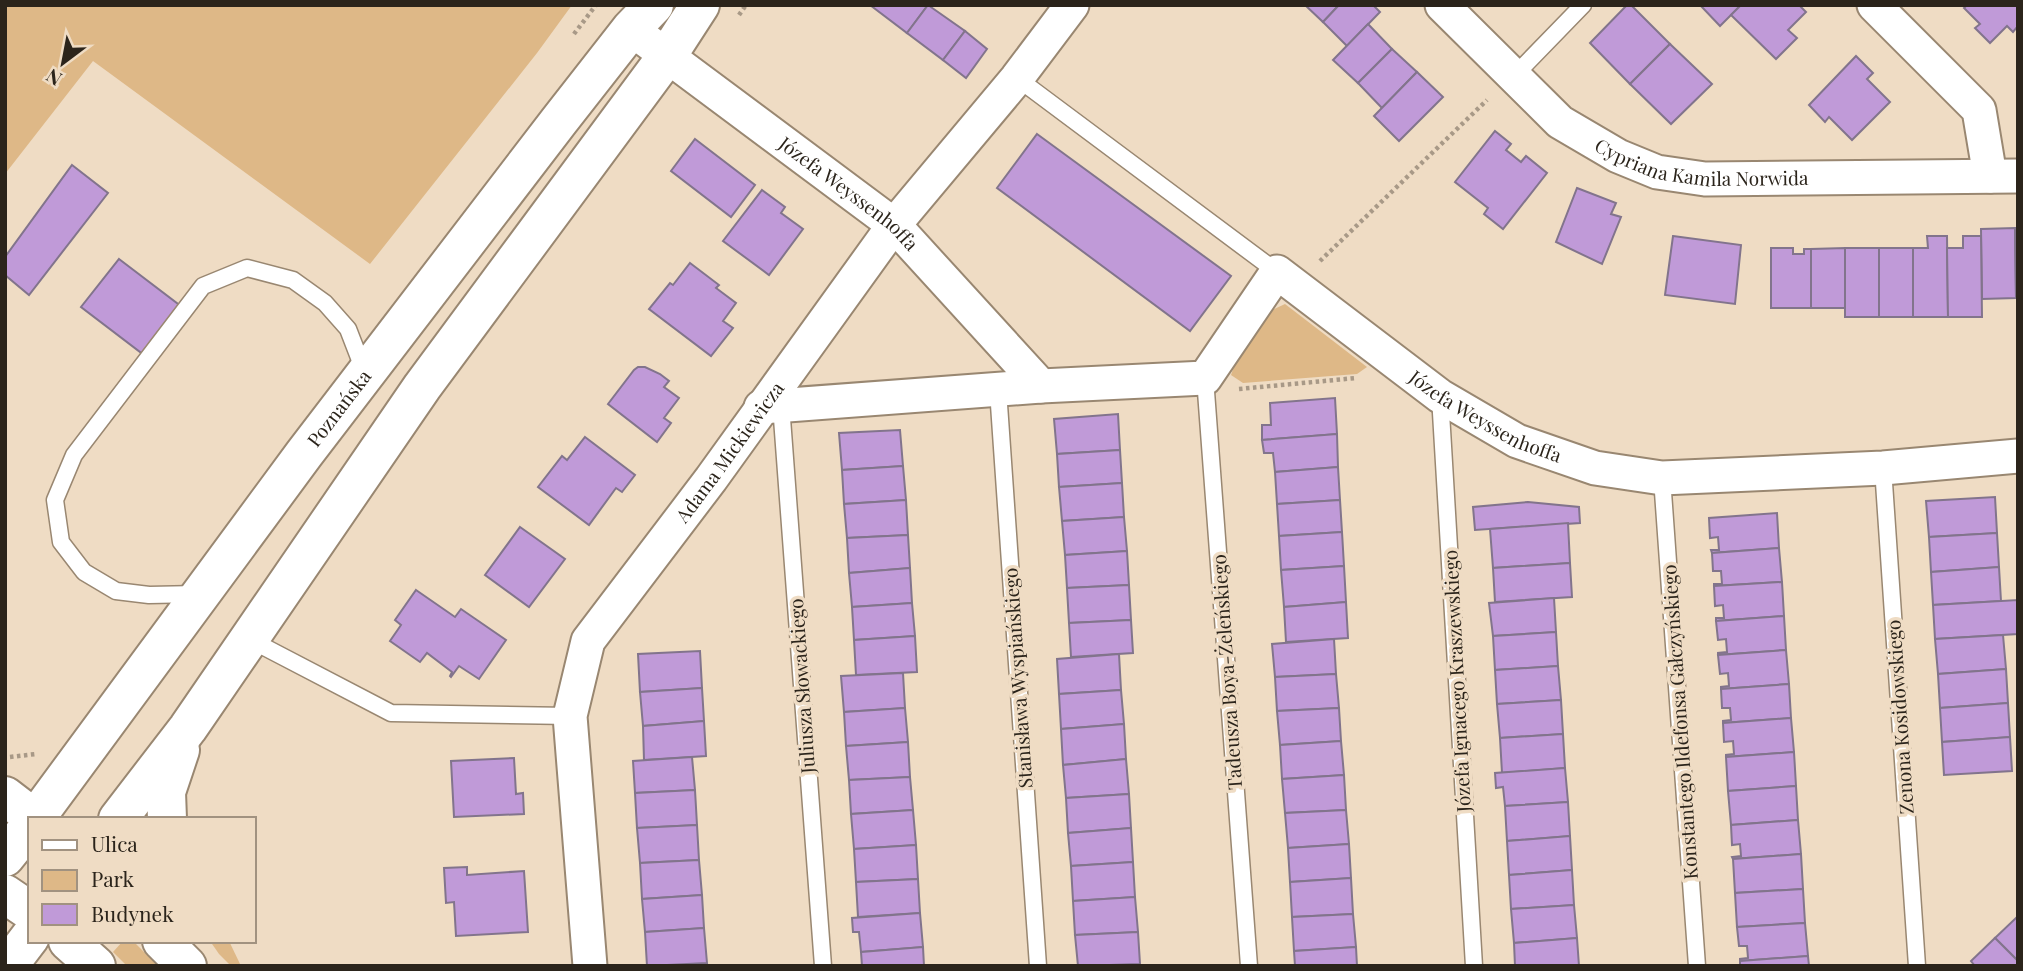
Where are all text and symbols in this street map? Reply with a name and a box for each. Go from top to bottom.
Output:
north arrow [28,28,98,98]
text: N [41,63,66,93]
street label: Józefa Weyssenhoffa [773,129,925,256]
street label: Cypriana Kamila Norwida [1590,131,1809,192]
street label: Poznańska [300,363,376,452]
street label: Józefa Weyssenhoffa [1404,363,1566,468]
street label: Adama Mickiewicza [668,376,789,528]
street label: Józefa Ignacego Kraszewskiego [1436,549,1476,814]
street label: Tadeusza Boya-Żeleńskiego [1205,554,1247,791]
street label: Konstantego Ildefonsa Gałczyńskiego [1655,564,1703,880]
street label: Stanisława Wyspiańskiego [996,567,1038,789]
street label: Juliusza Słowackiego [782,598,820,775]
street label: Zenona Kosidowskiego [1879,619,1919,815]
legend [28,817,256,943]
text: Ulica [91,829,138,857]
text: Park [91,864,135,892]
text: Budynek [91,899,174,927]

